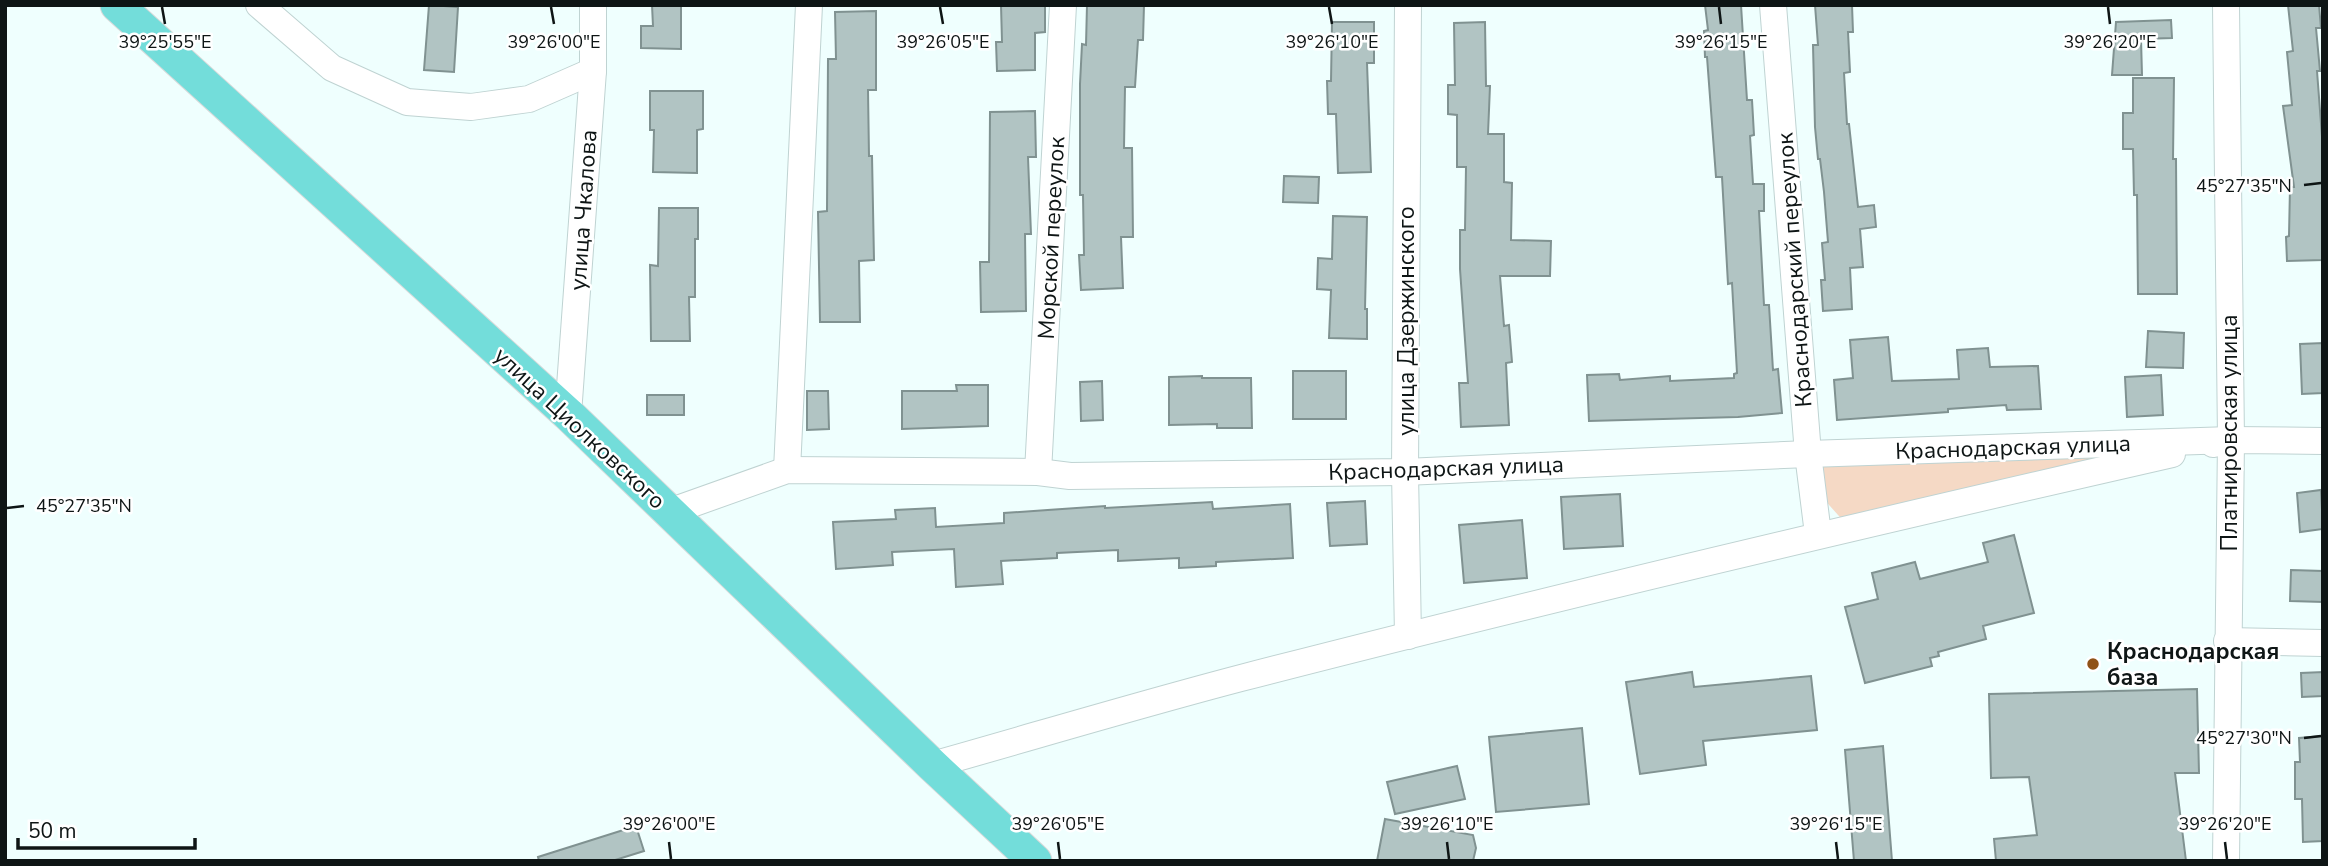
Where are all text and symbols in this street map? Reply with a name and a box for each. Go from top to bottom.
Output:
text: 39°25'55"E [119,30,212,54]
text: 39°26'00"E [508,30,601,54]
text: 39°26'05"E [897,30,990,54]
text: 39°26'10"E [1286,30,1379,54]
text: 39°26'15"E [1675,30,1768,54]
text: 39°26'20"E [2064,30,2157,54]
street label: улица Чкалова [562,128,605,292]
street label: Краснодарский переулок [1769,131,1820,408]
street label: Морской переулок [1031,135,1072,340]
text: 45°27'35"N [2196,174,2292,198]
street label: улица Дзержинского [1391,206,1422,436]
street label: Платнировская улица [2214,314,2245,552]
street label: улица Циолковского [487,341,672,516]
street label: Краснодарская улица [1895,428,2131,467]
street label: Краснодарская улица [1328,449,1564,488]
text: 45°27'35"N [36,494,132,518]
place label: Краснодарская база [2107,636,2279,693]
marker: Краснодарская база [2085,656,2101,672]
text: 45°27'30"N [2196,726,2292,750]
scale bar [18,806,194,850]
text: 39°26'00"E [623,812,716,836]
text: 39°26'05"E [1012,812,1105,836]
text: 39°26'10"E [1401,812,1494,836]
text: 39°26'15"E [1790,812,1883,836]
text: 39°26'20"E [2179,812,2272,836]
text: 50 m [28,817,77,845]

